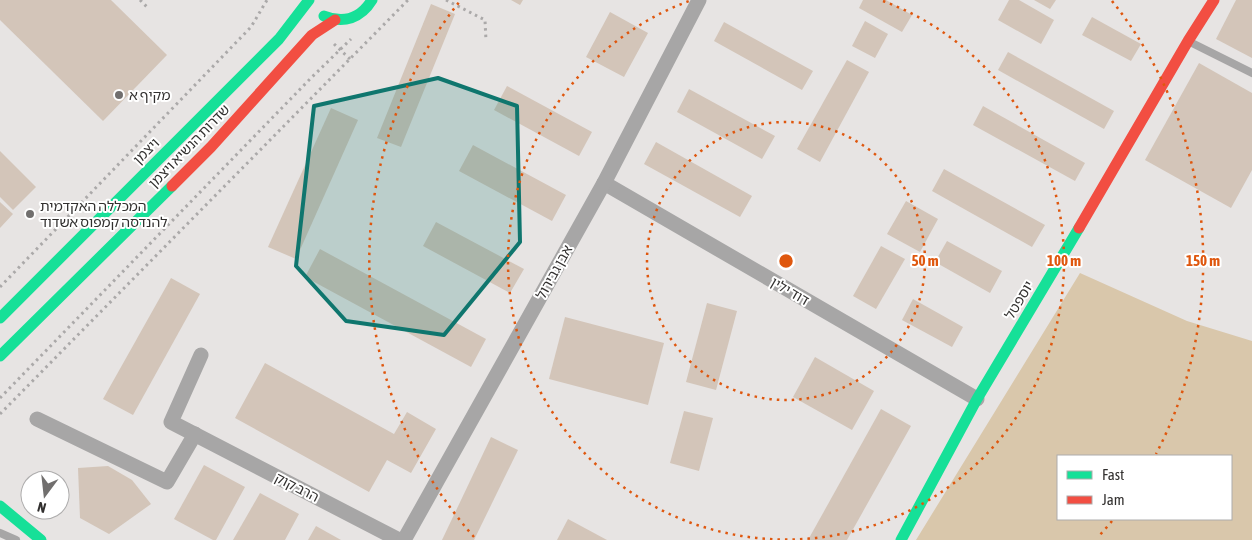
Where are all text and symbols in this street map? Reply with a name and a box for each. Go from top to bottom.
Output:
place label: מקיף א [129,87,171,103]
marker: מקיף א [113,89,125,101]
street label: שדרות הנשיא ויצמן [145,101,233,191]
street label: ויצמן [129,134,163,168]
place label: המכללה האקדמית להנדסה קמפוס אשדוד [40,198,167,230]
marker: המכללה האקדמית להנדסה קמפוס אשדוד [24,208,36,220]
street label: אבן גבירול [533,242,575,302]
centre of rings [777,252,795,270]
text: 50 m [912,252,939,269]
text: 100 m [1047,252,1081,269]
text: 150 m [1186,252,1220,269]
street label: דוד ילין [768,274,812,309]
street label: יוספטל [1001,278,1037,322]
legend [1057,455,1232,520]
text: Fast [1102,466,1124,483]
street label: הרב קוק [272,469,322,505]
north arrow [20,470,70,520]
text: Jam [1102,491,1125,508]
text: N [36,499,48,516]

